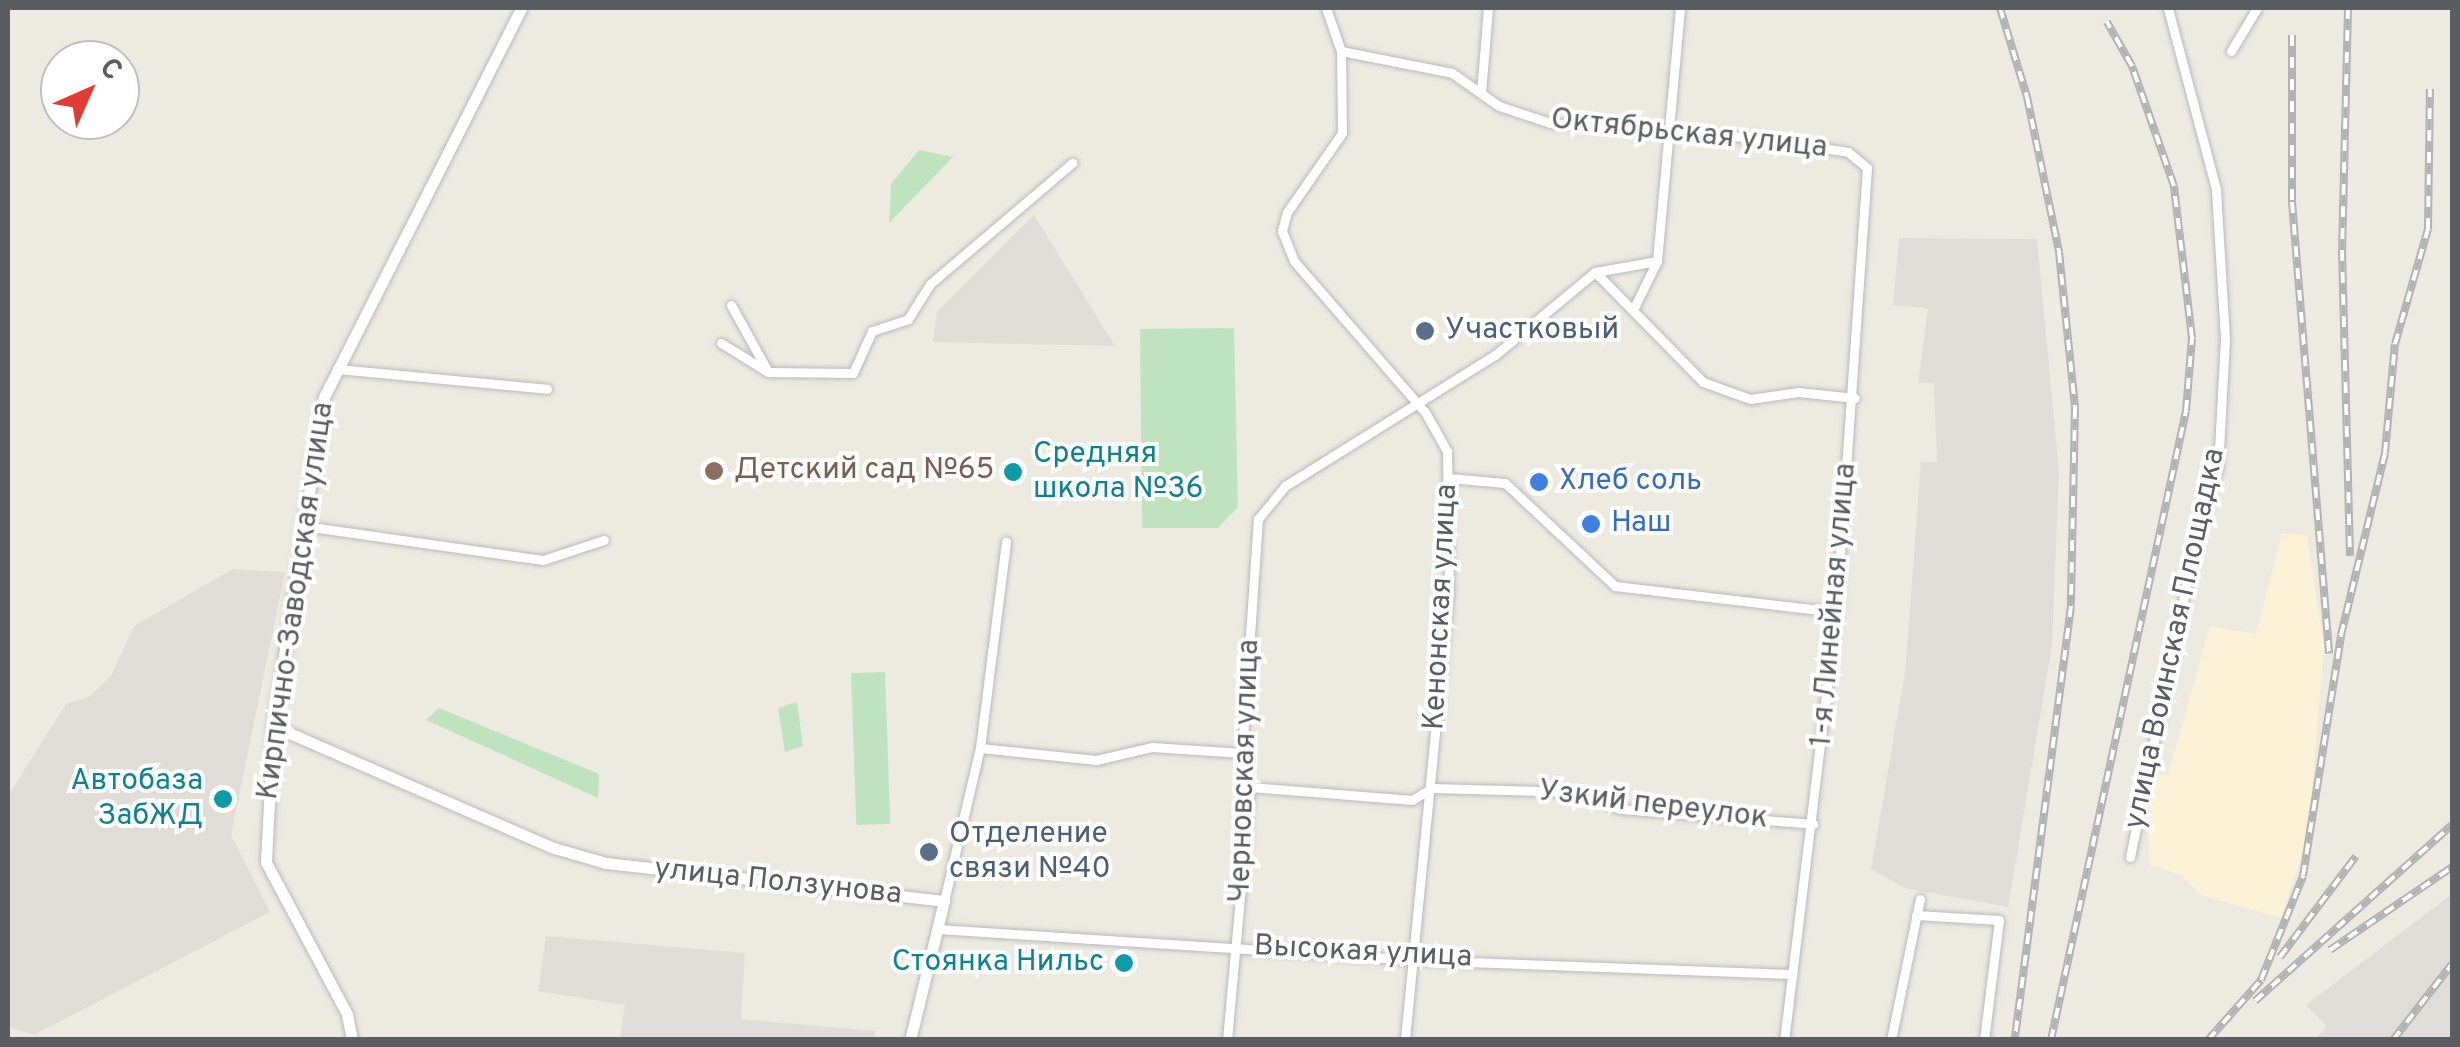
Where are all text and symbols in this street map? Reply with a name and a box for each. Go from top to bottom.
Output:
north arrow [40,40,140,140]
text: С [91,51,129,89]
street label: Октябрьская улица [1549,103,1829,167]
place label: Участковый [1445,313,1619,349]
marker: Участковый [1414,320,1436,342]
street label: Кирпично-Заводская улица [251,400,343,802]
place label: Средняя школа №36 [1033,437,1203,508]
street label: улица Воинская Площадка [2118,445,2234,833]
place label: Детский сад №65 [734,453,994,489]
marker: Детский сад №65 [703,460,725,482]
marker: Средняя школа №36 [1002,461,1024,483]
street label: 1-я Линейная улица [1805,462,1865,748]
place label: Хлеб соль [1559,464,1702,500]
marker: Хлеб соль [1528,471,1550,493]
street label: Кенонская улица [1418,483,1466,731]
place label: Наш [1611,506,1671,542]
marker: Наш [1580,513,1602,535]
street label: Черновская улица [1223,639,1269,903]
place label: Автобаза ЗабЖД [70,764,203,834]
street label: Узкий переулок [1536,774,1770,838]
marker: Автобаза ЗабЖД [212,788,234,810]
place label: Отделение связи №40 [949,817,1111,888]
marker: Отделение связи №40 [918,841,940,863]
street label: улица Ползунова [652,852,904,914]
street label: Высокая улица [1253,929,1473,977]
place label: Стоянка Нильс [892,945,1104,981]
marker: Стоянка Нильс [1113,952,1135,974]

